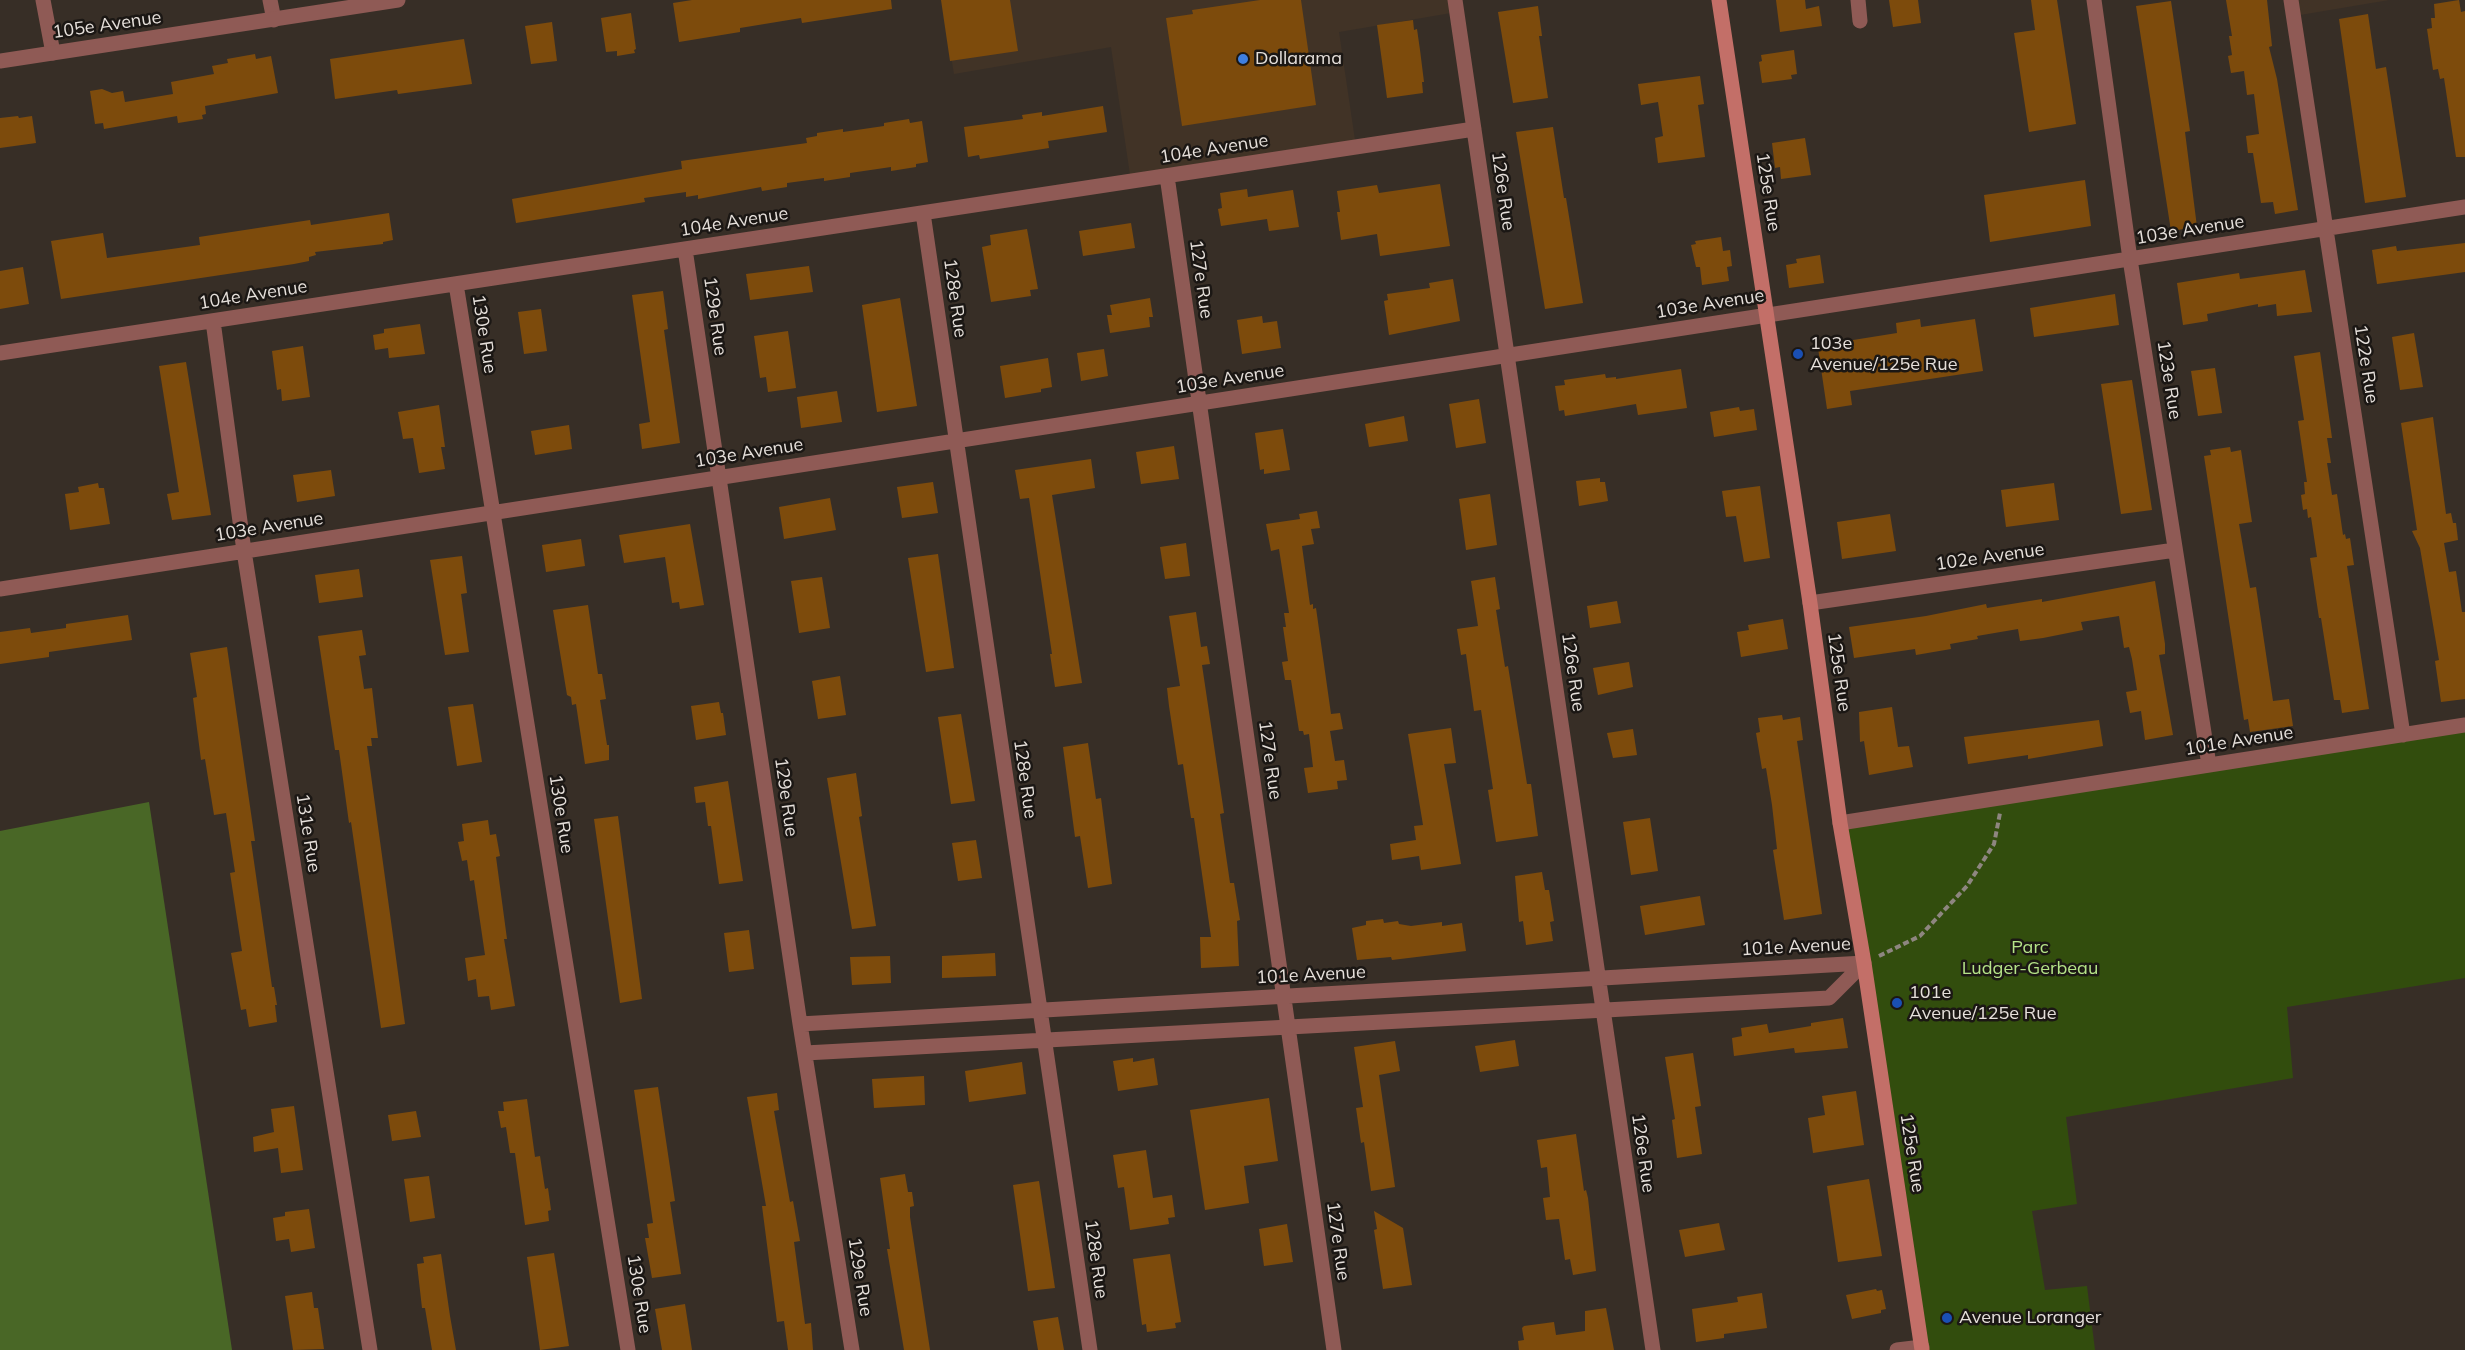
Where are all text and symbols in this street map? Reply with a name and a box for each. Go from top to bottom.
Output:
street label: 105e Avenue [51,7,163,43]
place label: Dollarama [1255,48,1342,70]
marker: Dollarama [1236,52,1250,66]
street label: 104e Avenue [1158,130,1270,168]
street label: 126e Rue [1487,150,1519,232]
street label: 125e Rue [1751,151,1785,233]
street label: 104e Avenue [678,203,790,241]
street label: 103e Avenue [2134,211,2246,249]
street label: 127e Rue [1185,238,1217,320]
street label: 128e Rue [939,257,971,339]
street label: 129e Rue [699,275,731,357]
street label: 104e Avenue [197,276,309,314]
street label: 103e Avenue [1654,285,1766,323]
street label: 130e Rue [467,293,501,375]
street label: 122e Rue [2349,323,2383,405]
place label: 103e Avenue/125e Rue [1810,333,1957,376]
street label: 123e Rue [2152,339,2186,421]
marker: 103e Avenue/125e Rue [1791,347,1805,361]
street label: 103e Avenue [1174,360,1286,398]
street label: 103e Avenue [693,434,805,472]
street label: 103e Avenue [213,508,325,546]
street label: 102e Avenue [1934,539,2046,575]
street label: 126e Rue [1557,631,1589,713]
street label: 125e Rue [1823,631,1855,713]
street label: 127e Rue [1254,719,1286,801]
street label: 101e Avenue [2183,722,2295,760]
street label: 128e Rue [1009,738,1041,820]
street label: 129e Rue [770,756,802,838]
street label: 130e Rue [544,773,578,855]
street label: 131e Rue [291,792,325,874]
street label: 101e Avenue [1741,933,1851,961]
park label: Parc Ludger-Gerbeau [1962,937,2098,980]
street label: 101e Avenue [1256,961,1366,989]
place label: 101e Avenue/125e Rue [1909,982,2056,1024]
marker: 101e Avenue/125e Rue [1890,996,1904,1010]
street label: 126e Rue [1627,1112,1659,1194]
street label: 125e Rue [1895,1112,1929,1194]
street label: 127e Rue [1322,1200,1354,1282]
street label: 128e Rue [1080,1218,1112,1300]
street label: 129e Rue [843,1236,877,1318]
street label: 130e Rue [622,1253,656,1335]
place label: Avenue Loranger [1959,1307,2101,1329]
marker: Avenue Loranger [1940,1311,1954,1325]

